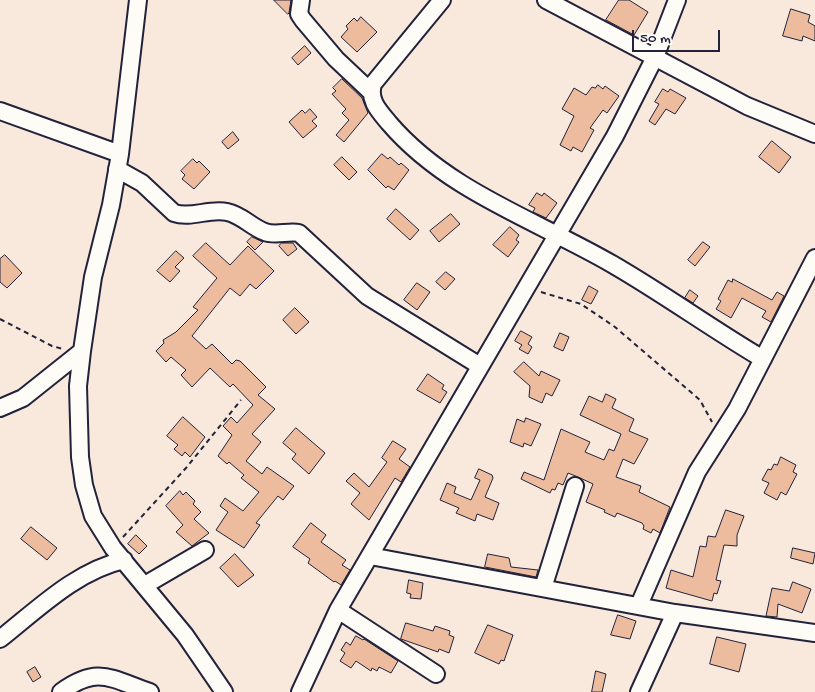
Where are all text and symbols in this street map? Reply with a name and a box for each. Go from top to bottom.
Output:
scale bar [635,20,722,52]
text: 50 m [640,30,671,48]

